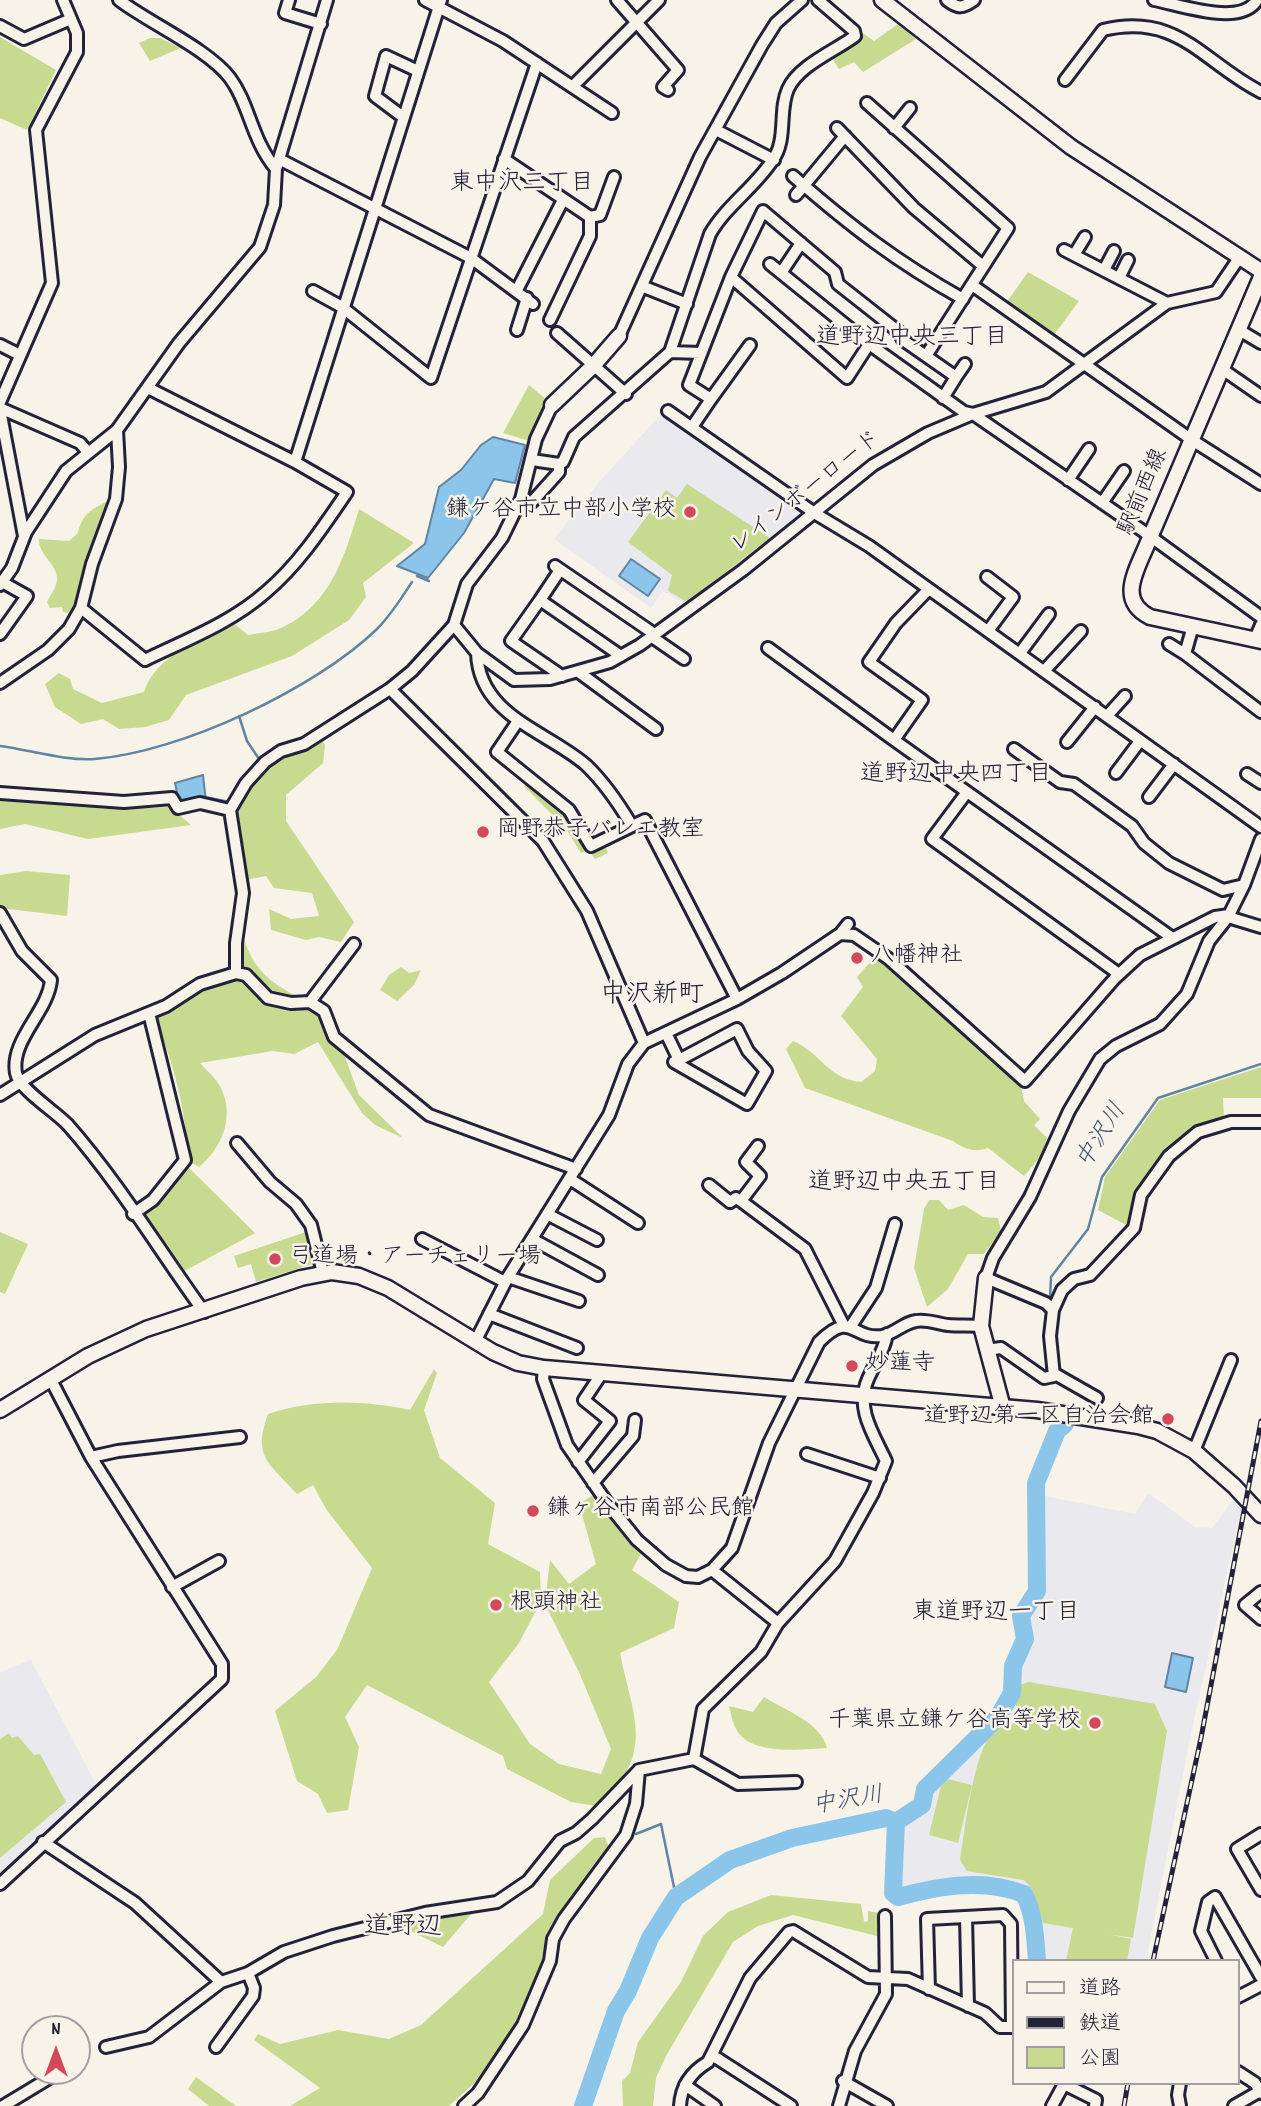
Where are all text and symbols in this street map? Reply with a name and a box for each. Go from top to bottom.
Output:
district label: 東中沢三丁目 [450,172,594,200]
district label: 道野辺中央三丁目 [816,326,1008,354]
street label: レインボーロード [726,426,888,562]
street label: 駅前西線 [1114,445,1176,541]
place label: 鎌ケ谷市立中部小学校 [446,498,676,526]
marker: 鎌ケ谷市立中部小学校 [682,504,698,520]
district label: 道野辺中央四丁目 [860,763,1052,791]
place label: 岡野恭子バレエ教室 [497,818,704,846]
marker: 岡野恭子バレエ教室 [475,824,491,840]
place label: 八幡神社 [871,944,963,972]
marker: 八幡神社 [849,950,865,966]
district label: 中沢新町 [600,981,704,1013]
water label: 中沢川 [1072,1099,1134,1175]
district label: 道野辺中央五丁目 [808,1171,1000,1199]
place label: 弓道場・アーチェリー場 [289,1245,541,1273]
marker: 弓道場・アーチェリー場 [267,1251,283,1267]
place label: 妙蓮寺 [866,1352,935,1380]
marker: 妙蓮寺 [844,1358,860,1374]
place label: 道野辺第一区自治会館 [924,1405,1154,1433]
marker: 道野辺第一区自治会館 [1160,1411,1176,1427]
place label: 鎌ヶ谷市南部公民館 [547,1497,754,1525]
marker: 鎌ヶ谷市南部公民館 [525,1503,541,1519]
place label: 根頭神社 [510,1591,602,1619]
marker: 根頭神社 [488,1597,504,1613]
district label: 東道野辺一丁目 [912,1601,1080,1629]
place label: 千葉県立鎌ケ谷高等学校 [828,1709,1081,1737]
marker: 千葉県立鎌ケ谷高等学校 [1087,1715,1103,1731]
water label: 中沢川 [810,1783,886,1823]
district label: 道野辺 [364,1913,442,1945]
legend [1012,1959,1240,2085]
text: 道路 [1079,1975,1121,2005]
text: 鉄道 [1079,2010,1121,2040]
north arrow [21,2015,91,2085]
text: N [51,2017,61,2044]
text: 公園 [1079,2045,1121,2075]

